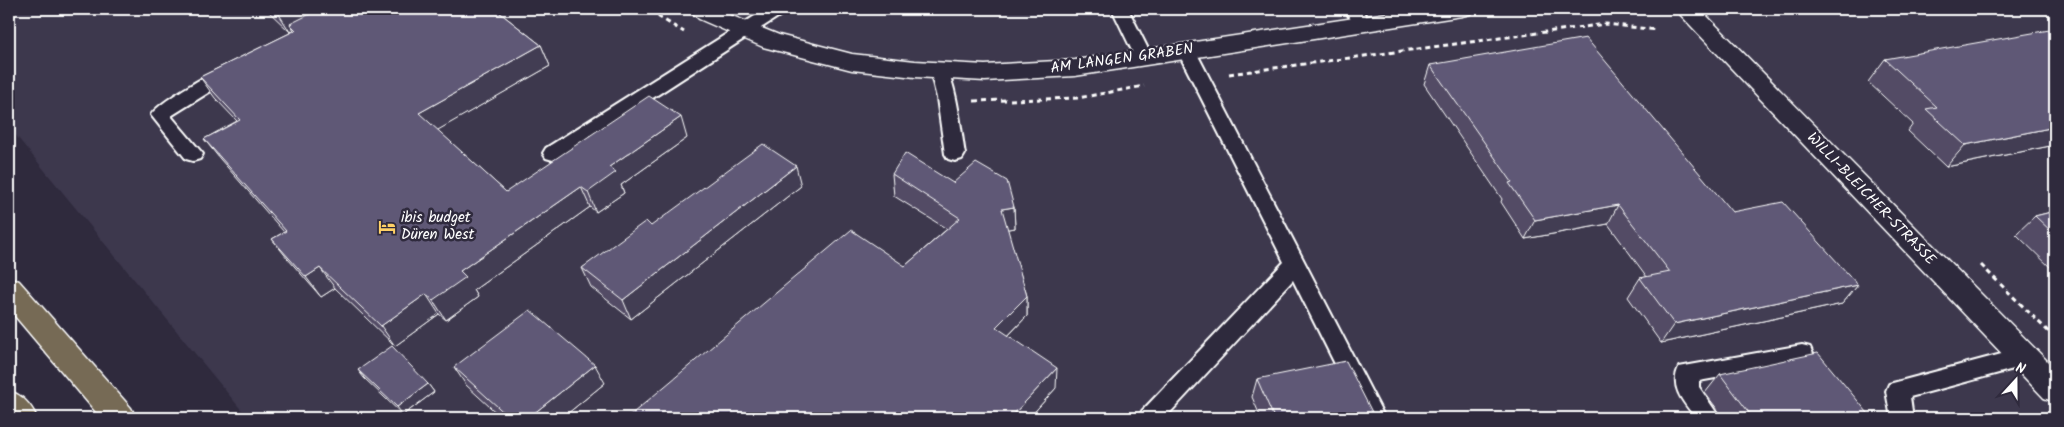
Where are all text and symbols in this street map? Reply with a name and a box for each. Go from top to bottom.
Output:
street label: AM LANGEN GRABEN [1049,37,1195,81]
street label: WILLI-BLEICHER-STRASSE [1801,127,1942,272]
place label: ibis budget Düren West [401,206,474,247]
hotel icon: ibis budget Düren West [377,217,397,237]
north arrow [1992,354,2042,404]
text: N [2012,357,2029,381]

